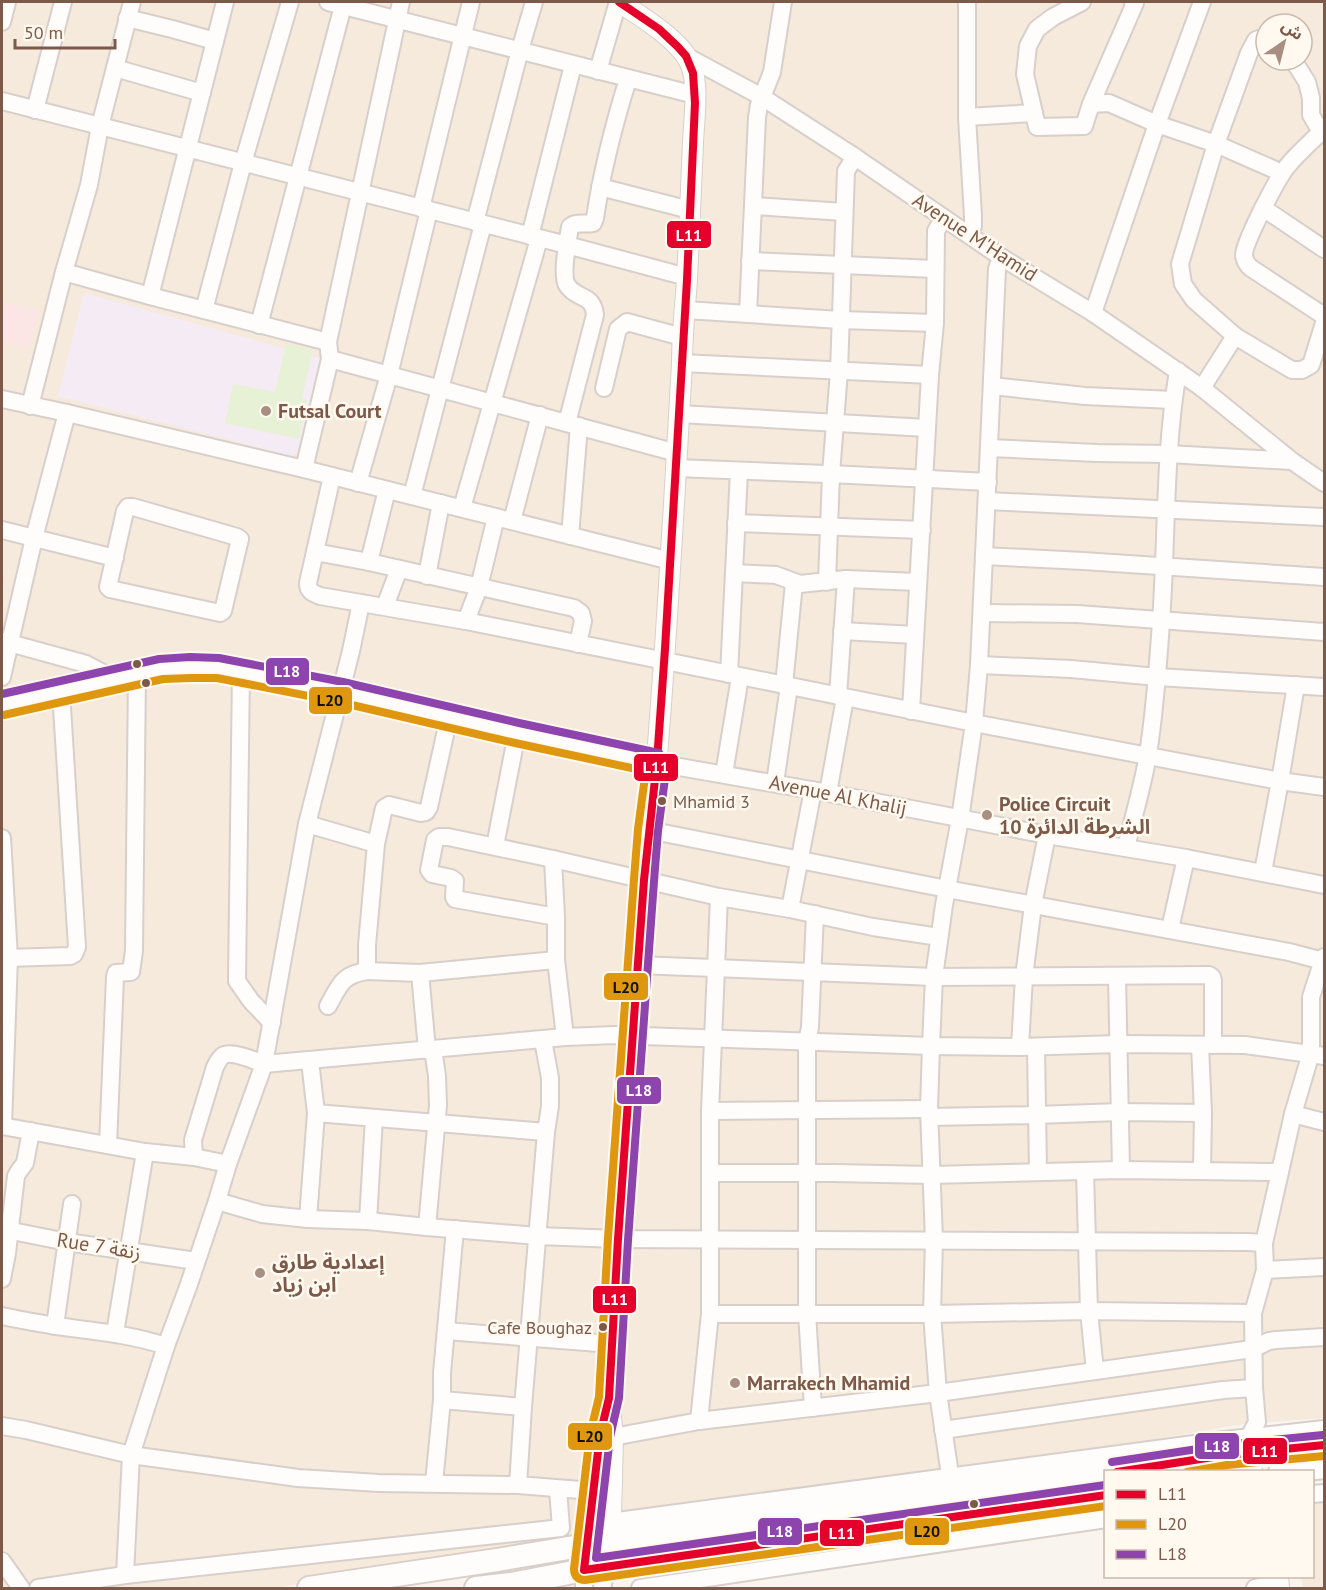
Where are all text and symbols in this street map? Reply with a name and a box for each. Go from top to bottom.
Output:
scale bar [15,12,116,50]
north arrow [1254,12,1314,72]
text: ش [1278,15,1307,44]
text: 50 m [24,21,63,44]
street label: Avenue M'Hamid [908,187,1042,287]
line badge: L11 [666,220,712,249]
text: L11 [676,225,702,245]
place label: Futsal Court [278,398,382,424]
marker: Futsal Court [259,404,273,418]
line badge: L18 [265,657,310,686]
unlabelled marker [131,658,143,670]
text: L18 [274,661,300,681]
unlabelled marker [140,677,152,689]
line badge: L20 [308,686,353,715]
text: L20 [317,690,343,710]
line badge: L11 [633,753,679,782]
text: L11 [643,757,669,777]
street label: Avenue Al Khalij [767,769,909,821]
place label: Mhamid 3 [673,790,750,813]
place label: Police Circuit 10 الشرطة الدائرة [999,791,1150,840]
marker: Mhamid 3 [656,795,668,807]
marker: Police Circuit 10 الشرطة الدائرة [980,808,994,822]
line badge: L20 [603,972,649,1001]
text: L20 [613,977,639,997]
line badge: L18 [616,1076,662,1105]
text: L18 [626,1080,652,1100]
street label: Rue 7 زنقة [55,1227,143,1265]
place label: إعدادية طارق ابن زياد [272,1249,385,1298]
marker: إعدادية طارق ابن زياد [253,1266,267,1280]
line badge: L11 [592,1285,637,1314]
text: L11 [602,1289,628,1309]
place label: Cafe Boughaz [487,1316,592,1339]
marker: Cafe Boughaz [597,1321,609,1333]
place label: Marrakech Mhamid [747,1370,910,1396]
marker: Marrakech Mhamid [728,1376,742,1390]
line badge: L20 [567,1422,613,1451]
text: L20 [577,1426,603,1446]
line badge: L18 [1194,1432,1240,1460]
text: L18 [1204,1436,1230,1456]
line badge: L11 [1242,1437,1288,1465]
text: L11 [1252,1441,1278,1461]
legend [1104,1470,1314,1578]
text: L11 [1158,1482,1187,1505]
unlabelled marker [968,1498,980,1510]
text: L20 [1158,1512,1187,1535]
line badge: L18 [757,1517,803,1546]
line badge: L20 [904,1517,950,1546]
line badge: L11 [819,1519,865,1547]
text: L18 [767,1521,793,1541]
text: L20 [914,1521,940,1541]
text: L11 [829,1523,855,1543]
text: L18 [1158,1542,1187,1565]

